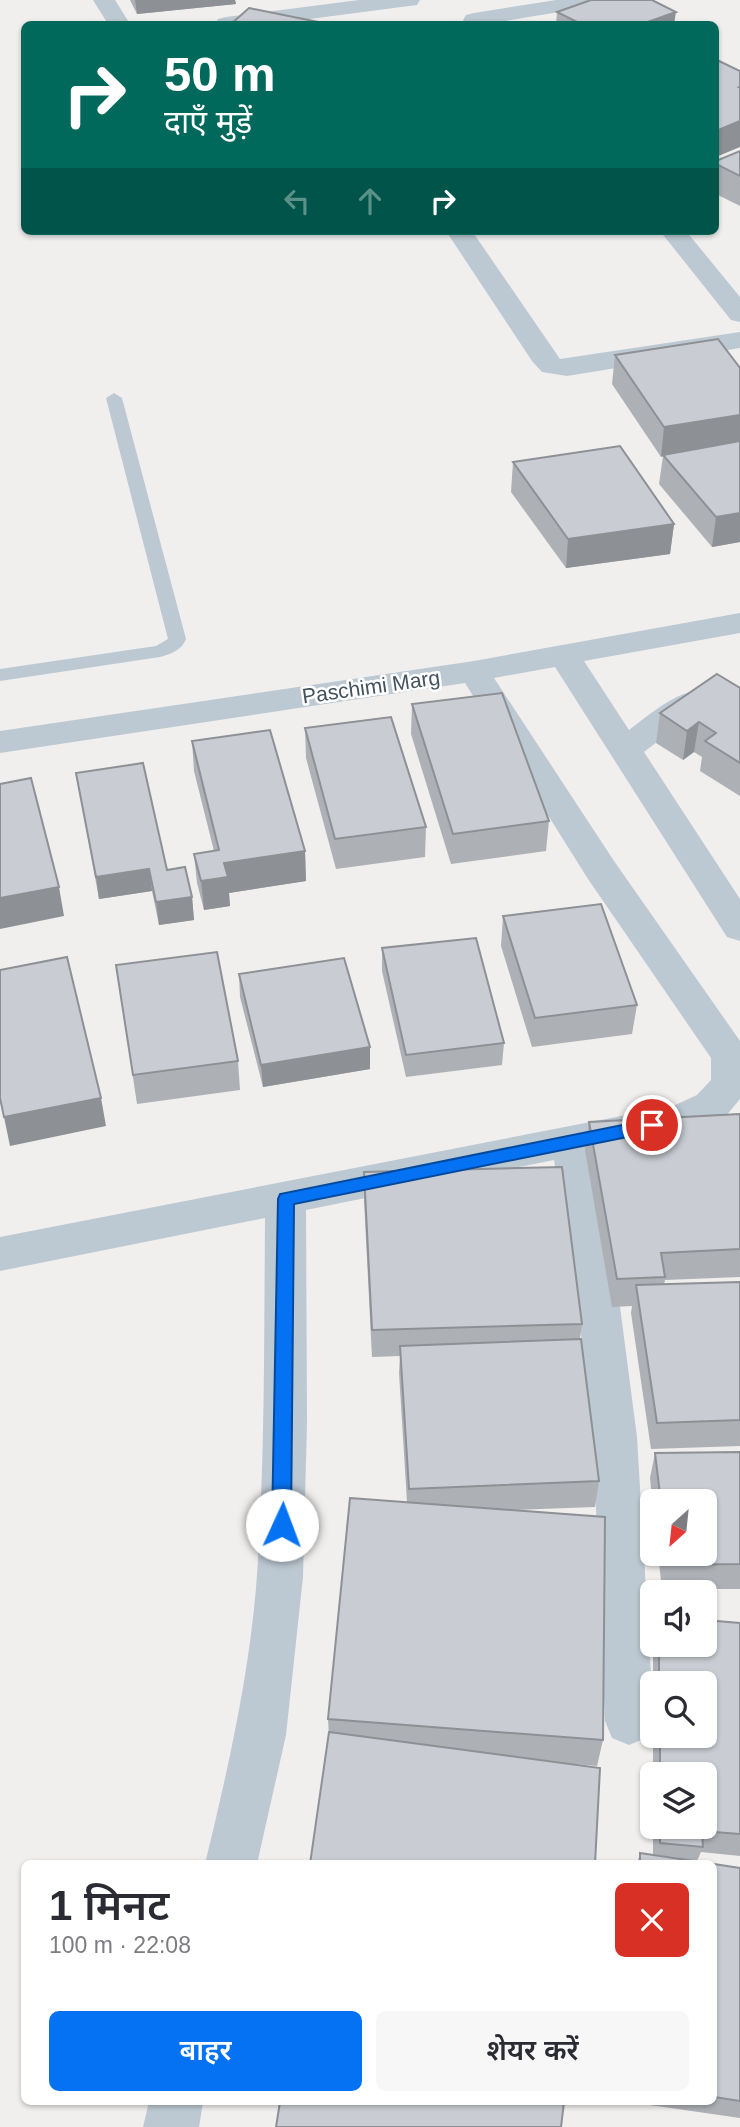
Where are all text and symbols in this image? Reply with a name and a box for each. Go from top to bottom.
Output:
text: 50 m [164,47,276,101]
icon: right [49,49,140,140]
text: दाएँ मुड़ें [164,104,252,140]
icon: left [278,182,316,220]
icon: ahead [351,182,389,220]
icon: right [424,182,462,220]
street label: Paschimi Marg [301,665,441,708]
pin [622,1095,682,1155]
icon: arrive [633,1106,671,1144]
position arrow [245,1488,319,1562]
north arrow [640,1489,718,1566]
map controls [640,1489,717,1839]
button: sound [640,1580,717,1657]
button: search [640,1671,717,1748]
button: layers [640,1762,717,1839]
text: 1 मिनट [49,1882,169,1929]
button: close [615,1883,689,1957]
text: 100 m · 22:08 [49,1932,191,1958]
button: बाहर [49,2011,362,2091]
button: शेयर करें [376,2011,689,2091]

